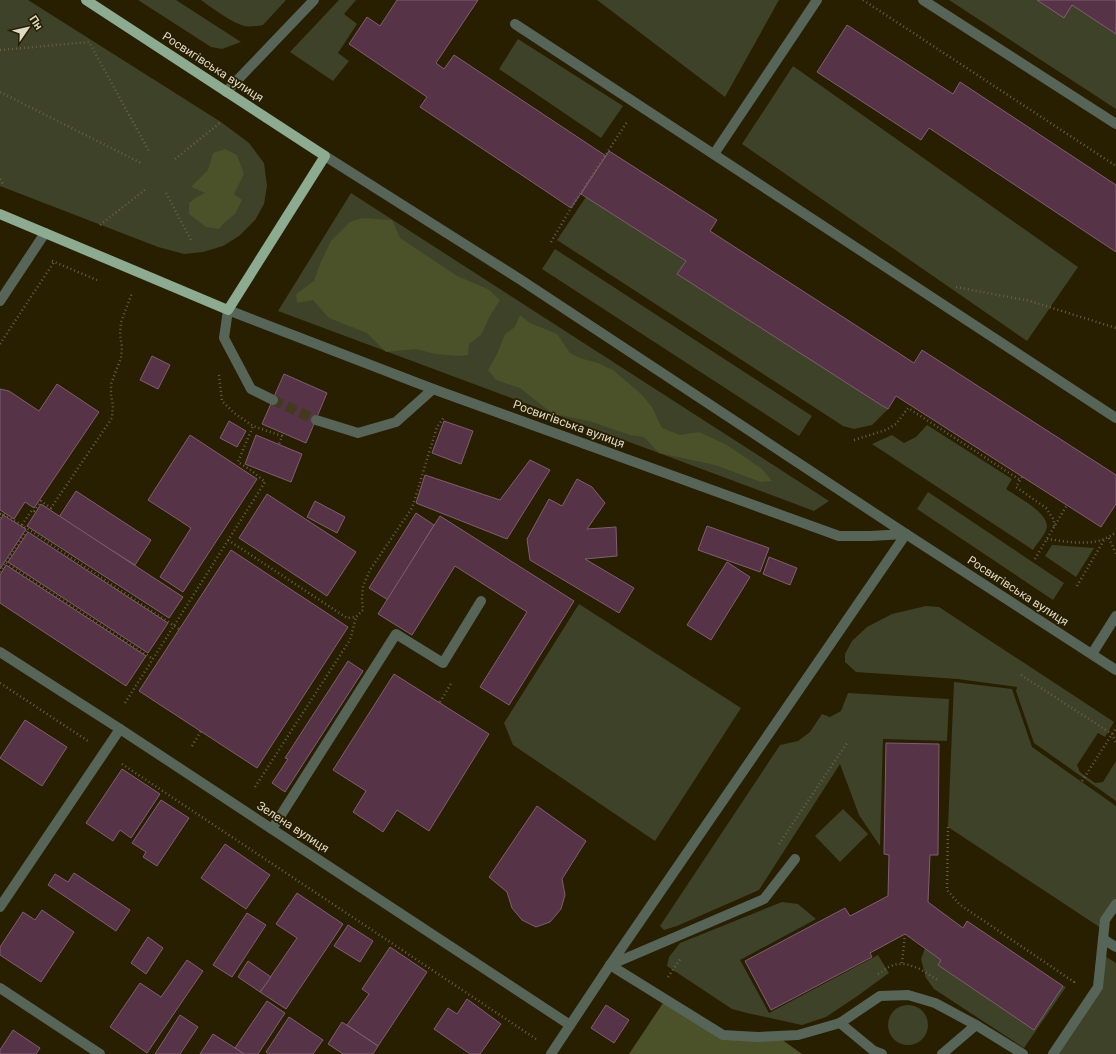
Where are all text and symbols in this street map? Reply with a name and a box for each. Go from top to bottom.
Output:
north arrow [8,8,48,48]
text: Пн [27,13,45,32]
street label: Росвигівська вулиця [160,29,266,105]
street label: Росвигівська вулиця [511,397,627,451]
street label: Росвигівська вулиця [965,553,1071,629]
street label: Зелена вулиця [254,799,332,855]

